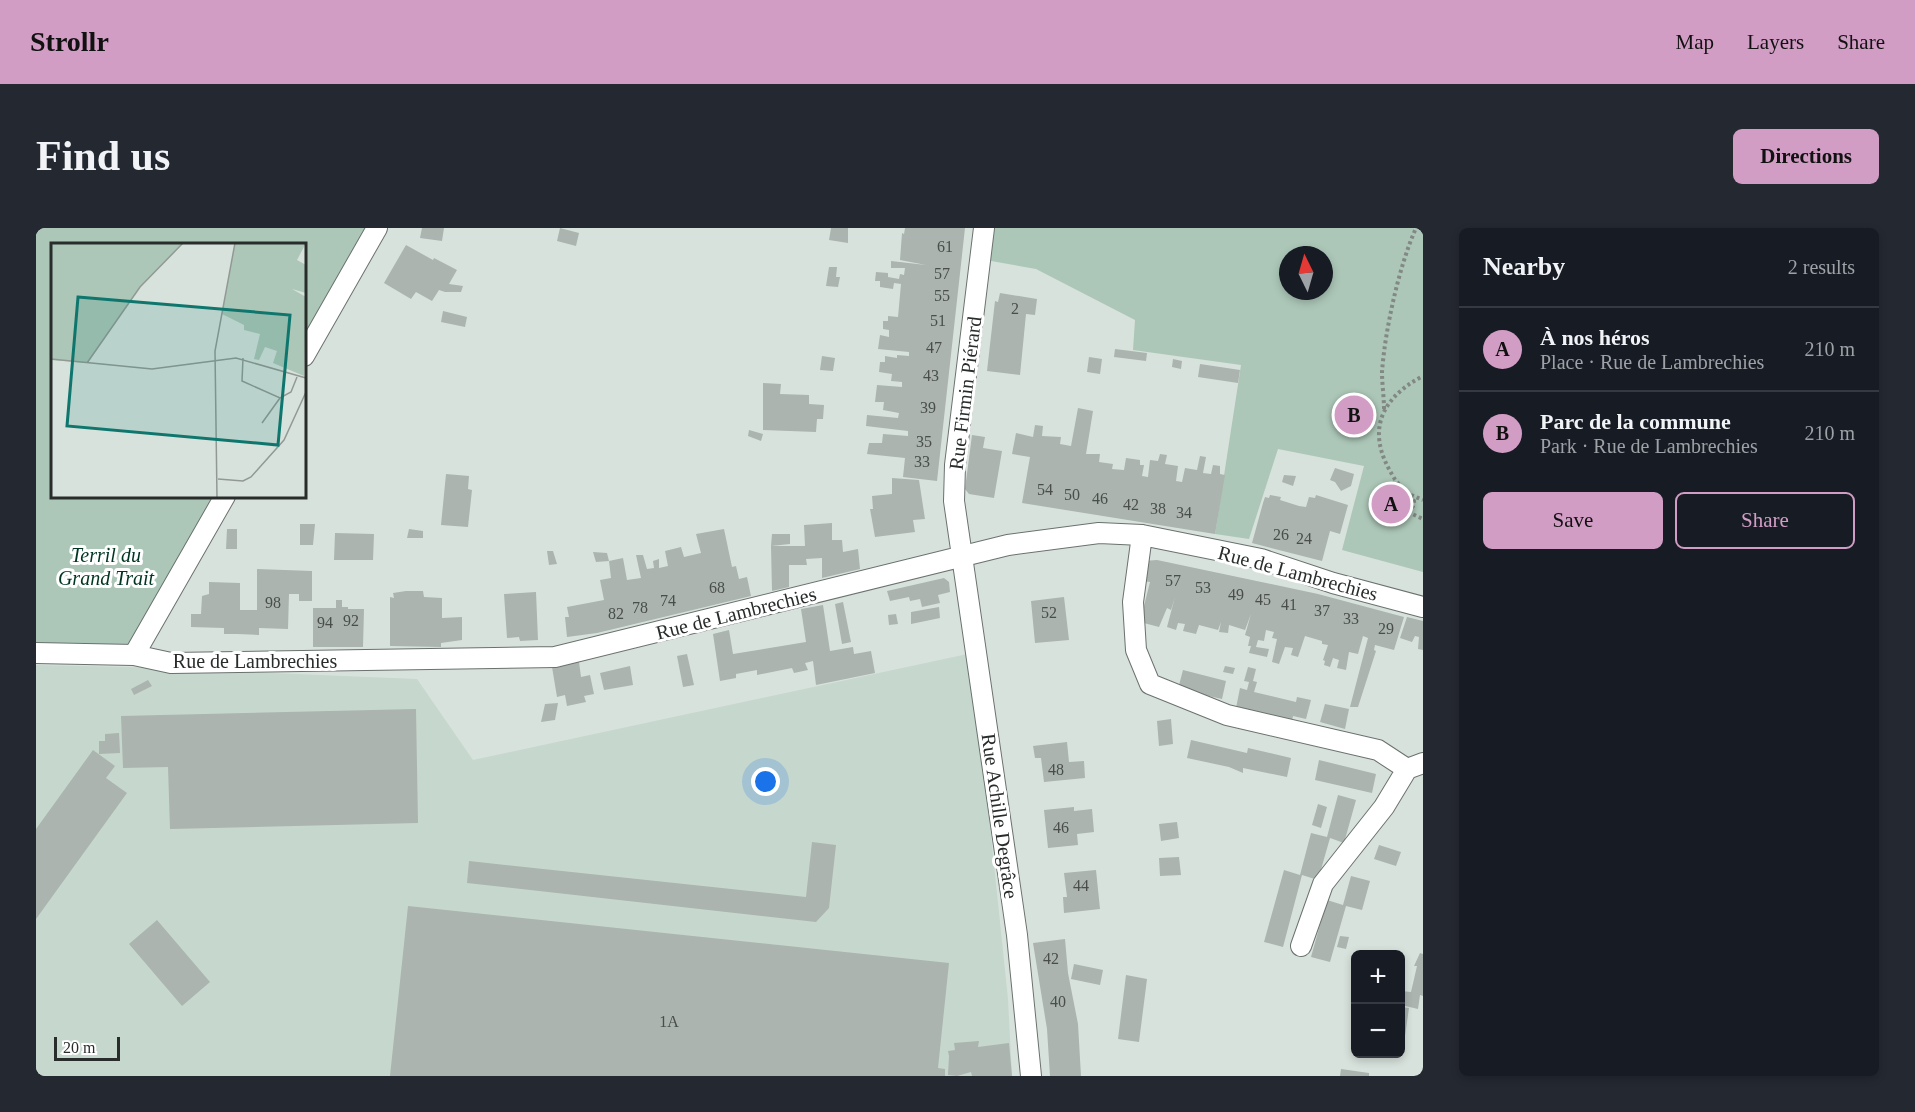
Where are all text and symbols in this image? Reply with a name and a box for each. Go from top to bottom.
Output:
text: Strollr [30,26,109,57]
text: Map [1676,30,1714,54]
text: Layers [1747,30,1804,54]
text: Share [1837,30,1885,54]
button: Directions [1733,129,1879,184]
text: Find us [36,133,170,179]
house number: 61 [937,238,953,255]
inset map [51,243,306,498]
north arrow [1279,246,1333,300]
text: Nearby [1483,252,1565,281]
text: 2 results [1788,256,1855,278]
house number: 57 [934,265,950,282]
house number: 55 [934,287,950,304]
house number: 2 [1011,300,1019,317]
house number: 51 [930,312,946,329]
street label: Rue Firmin Piérard [945,315,985,471]
text: À nos héros [1540,325,1650,350]
text: A [1495,338,1510,360]
text: 210 m [1804,338,1855,360]
house number: 47 [926,339,942,356]
text: Place · Rue de Lambrechies [1540,351,1764,373]
house number: 43 [923,367,939,384]
pin: B [1334,392,1374,438]
house number: 39 [920,399,936,416]
text: Parc de la commune [1540,409,1731,434]
text: B [1496,422,1509,444]
text: 210 m [1804,422,1855,444]
house number: 35 [916,433,932,450]
text: Park · Rue de Lambrechies [1540,435,1758,457]
house number: 33 [914,453,930,470]
house number: 54 [1037,481,1053,498]
pin: A [1372,482,1410,526]
house number: 50 [1064,486,1080,503]
house number: 46 [1092,490,1108,507]
button: Save [1483,492,1663,549]
button: Share [1675,492,1855,549]
house number: 42 [1123,496,1139,513]
house number: 38 [1150,500,1166,517]
house number: 34 [1176,504,1192,521]
house number: 26 [1273,526,1289,543]
house number: 24 [1296,530,1312,547]
street label: Rue de Lambrechies [1216,541,1380,605]
park label: Terril du Grand Trait [58,544,155,589]
house number: 57 [1165,572,1181,589]
house number: 68 [709,579,725,596]
house number: 53 [1195,579,1211,596]
street label: Rue de Lambrechies [654,582,819,644]
house number: 49 [1228,586,1244,603]
house number: 45 [1255,591,1271,608]
house number: 74 [660,592,676,609]
house number: 98 [265,594,281,611]
house number: 41 [1281,596,1297,613]
house number: 78 [632,599,648,616]
house number: 37 [1314,602,1330,619]
house number: 52 [1041,604,1057,621]
house number: 82 [608,605,624,622]
house number: 33 [1343,610,1359,627]
house number: 92 [343,612,359,629]
house number: 94 [317,614,333,631]
house number: 29 [1378,620,1394,637]
street label: Rue de Lambrechies [173,650,337,672]
street label: Rue Achille Degrâce [977,732,1023,900]
house number: 48 [1048,761,1064,778]
your location [751,767,780,796]
house number: 46 [1053,819,1069,836]
house number: 44 [1073,877,1089,894]
house number: 42 [1043,950,1059,967]
map controls [1351,950,1405,1058]
button: + [1351,950,1405,1004]
house number: 40 [1050,993,1066,1010]
button: − [1351,1004,1405,1058]
house number: 1A [659,1013,679,1030]
scale bar [54,1034,120,1062]
text: 20 m [63,1039,95,1056]

